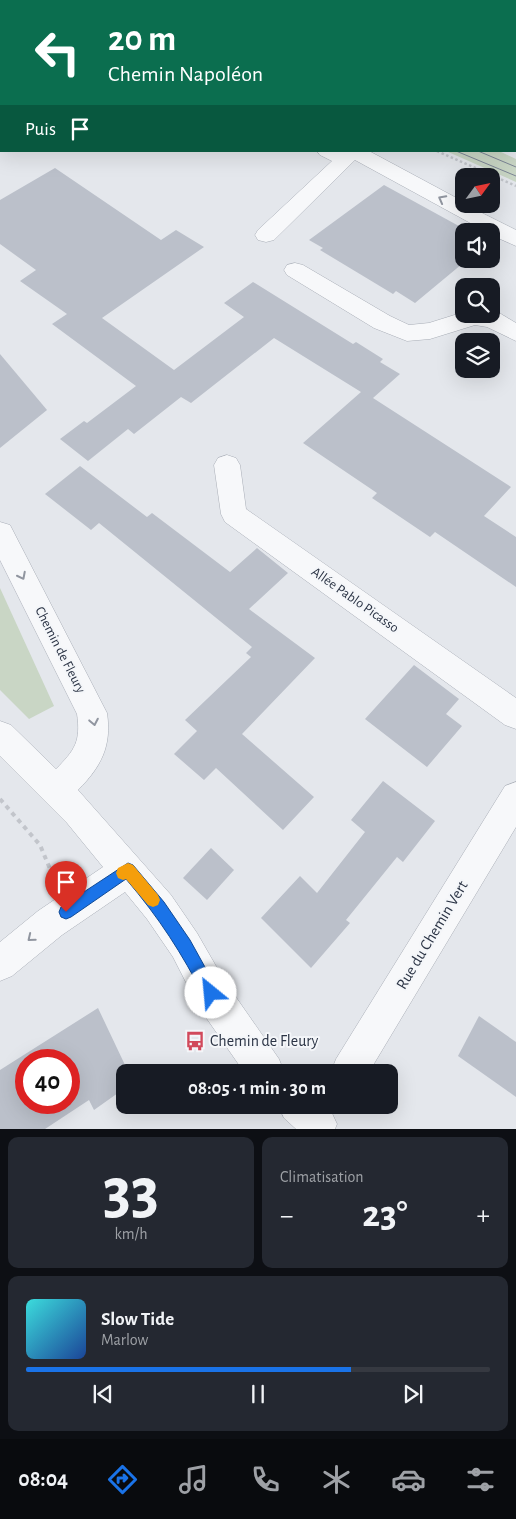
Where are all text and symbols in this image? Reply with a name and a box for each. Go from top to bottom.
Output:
icon: left [25,20,90,85]
text: 20 m [108,22,176,57]
text: Chemin Napoléon [108,63,263,85]
icon: arrive [66,115,94,143]
text: Puis [25,120,56,139]
north arrow [455,168,500,212]
map controls [455,168,500,378]
one-way arrow [439,195,448,205]
button: sound [455,223,500,268]
button: search [455,278,500,323]
button: layers [455,333,500,378]
street label: Allée Pablo Picasso [309,565,401,635]
one-way arrow [16,571,26,580]
street label: Chemin de Fleury [32,605,88,695]
one-way arrow [88,717,99,726]
pin [45,861,87,912]
icon: arrive [52,868,80,896]
street label: Rue du Chemin Vert [393,878,471,992]
one-way arrow [28,933,37,941]
position arrow [184,966,236,1018]
bus stop icon: Chemin de Fleury [184,1030,206,1052]
place label: Chemin de Fleury [210,1033,319,1050]
speed limit sign: 40 [15,1049,80,1114]
text: 08:05 · 1 min · 30 m [188,1079,326,1098]
text: 33 [103,1160,159,1225]
text: Climatisation [280,1169,364,1185]
text: 23° [362,1196,408,1234]
text: − [280,1202,293,1230]
text: + [477,1202,490,1230]
text: km/h [114,1226,148,1242]
text: Slow Tide [101,1310,174,1329]
text: Marlow [101,1332,148,1348]
icon: previous [89,1380,117,1408]
icon: pause [244,1380,272,1408]
icon: next [399,1380,427,1408]
icon: directions [105,1462,140,1497]
icon: music [176,1462,211,1497]
icon: phone [248,1462,283,1497]
icon: climate [319,1462,354,1497]
icon: car [391,1462,426,1497]
icon: filters [463,1462,498,1497]
text: 08:04 [18,1468,68,1490]

